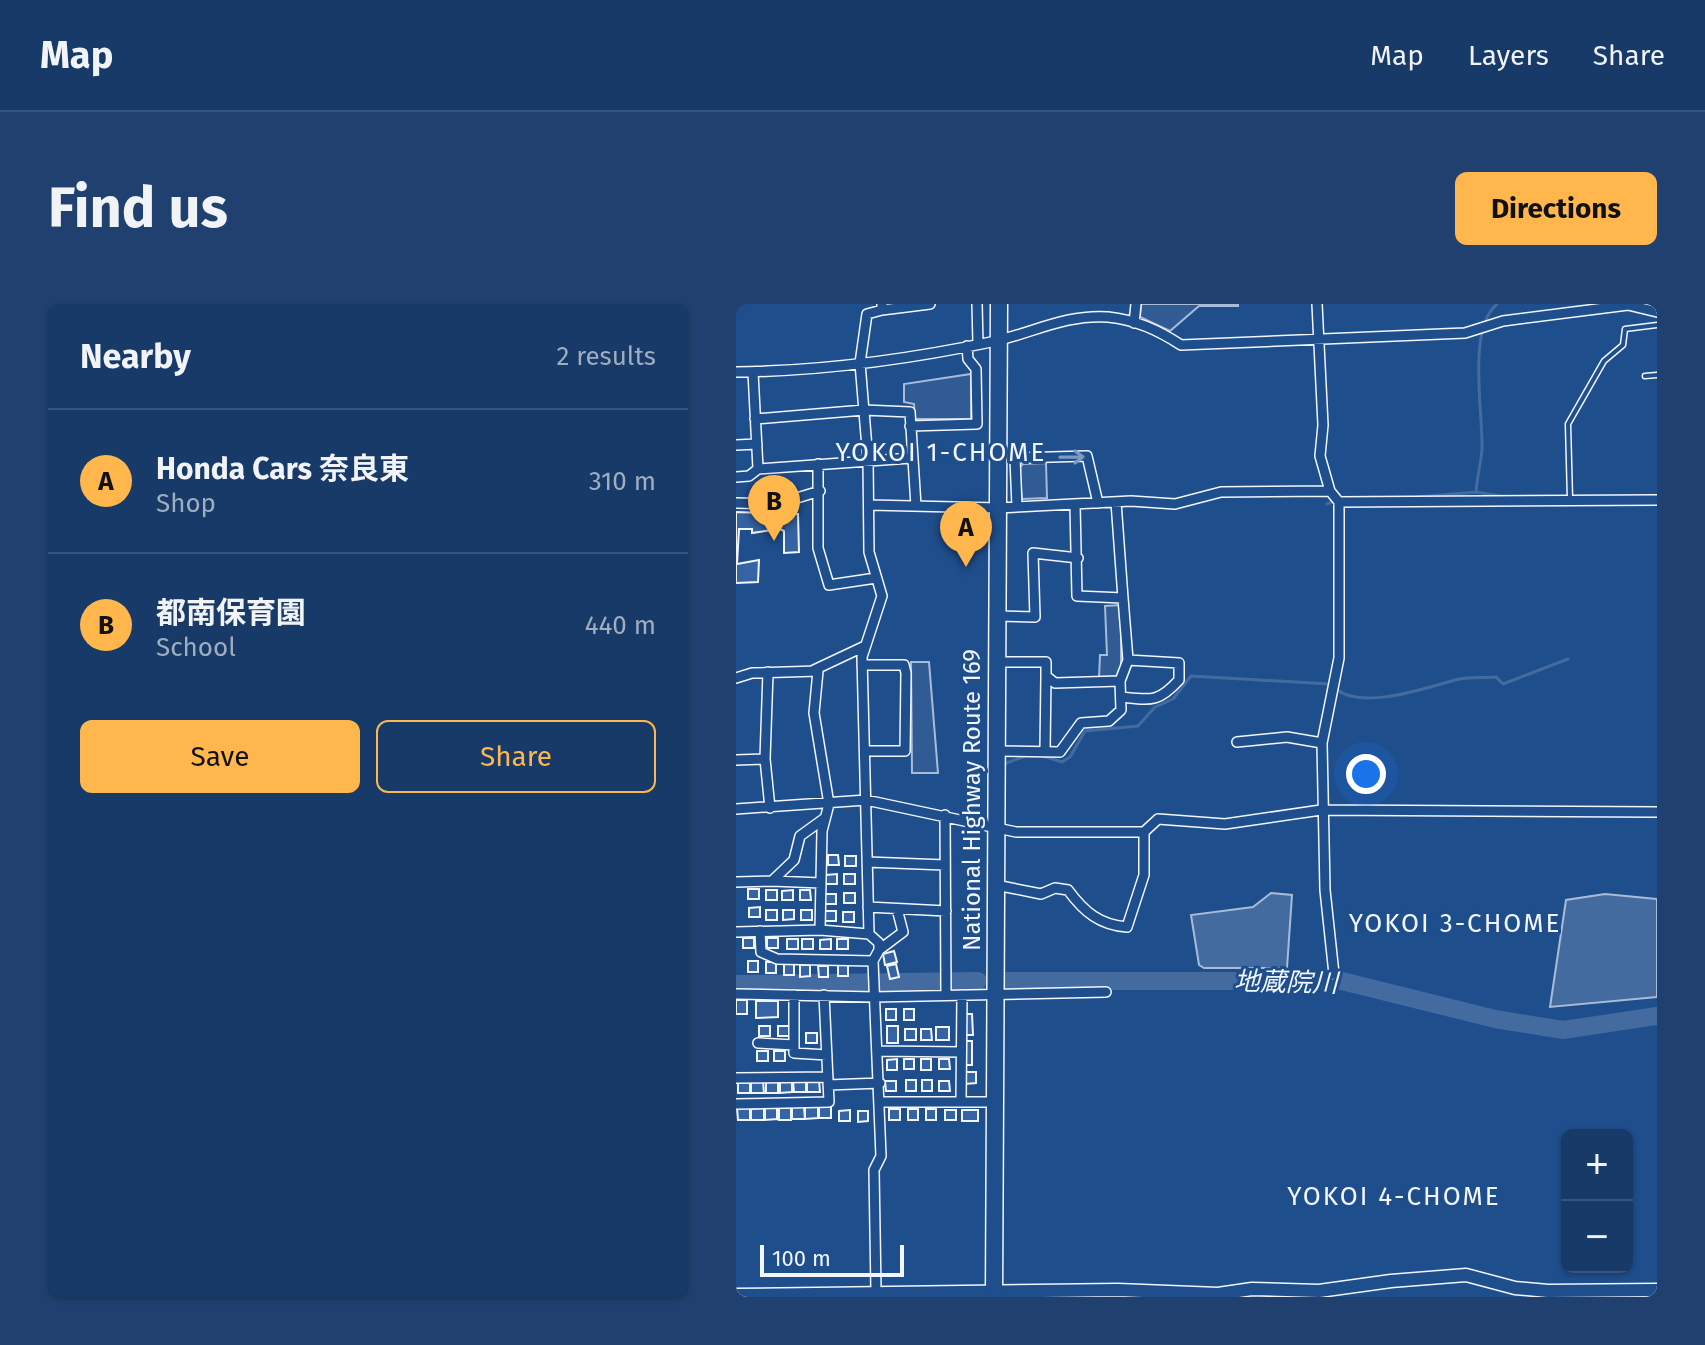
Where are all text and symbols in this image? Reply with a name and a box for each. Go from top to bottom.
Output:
text: Map [40,32,113,78]
text: Map [1370,39,1424,72]
text: Layers [1468,39,1549,72]
text: Share [1593,39,1665,72]
button: Directions [1455,172,1657,245]
text: Find us [48,175,228,242]
text: Nearby [80,336,191,377]
text: 2 results [556,341,656,372]
district label: YOKOI 1-CHOME [836,437,1046,468]
one-way arrow [1058,449,1085,464]
text: Honda Cars 奈良東 [156,451,409,487]
text: A [98,466,114,497]
text: 310 m [589,466,656,497]
pin: B [748,475,800,541]
text: Shop [156,488,216,519]
pin: A [940,501,992,567]
text: 都南保育園 [156,595,306,631]
text: B [98,610,114,641]
text: 440 m [585,610,656,641]
text: School [156,632,236,663]
street label: National Highway Route 169 [958,649,986,951]
button: Save [80,720,360,793]
button: Share [376,720,656,793]
your location [1346,754,1386,794]
district label: YOKOI 3-CHOME [1349,908,1561,939]
water label: 地蔵院川 [1234,966,1341,999]
map controls [1561,1129,1633,1273]
button: + [1561,1129,1633,1201]
district label: YOKOI 4-CHOME [1287,1181,1501,1212]
button: − [1561,1201,1633,1273]
scale bar [760,1241,904,1277]
text: 100 m [772,1245,831,1272]

